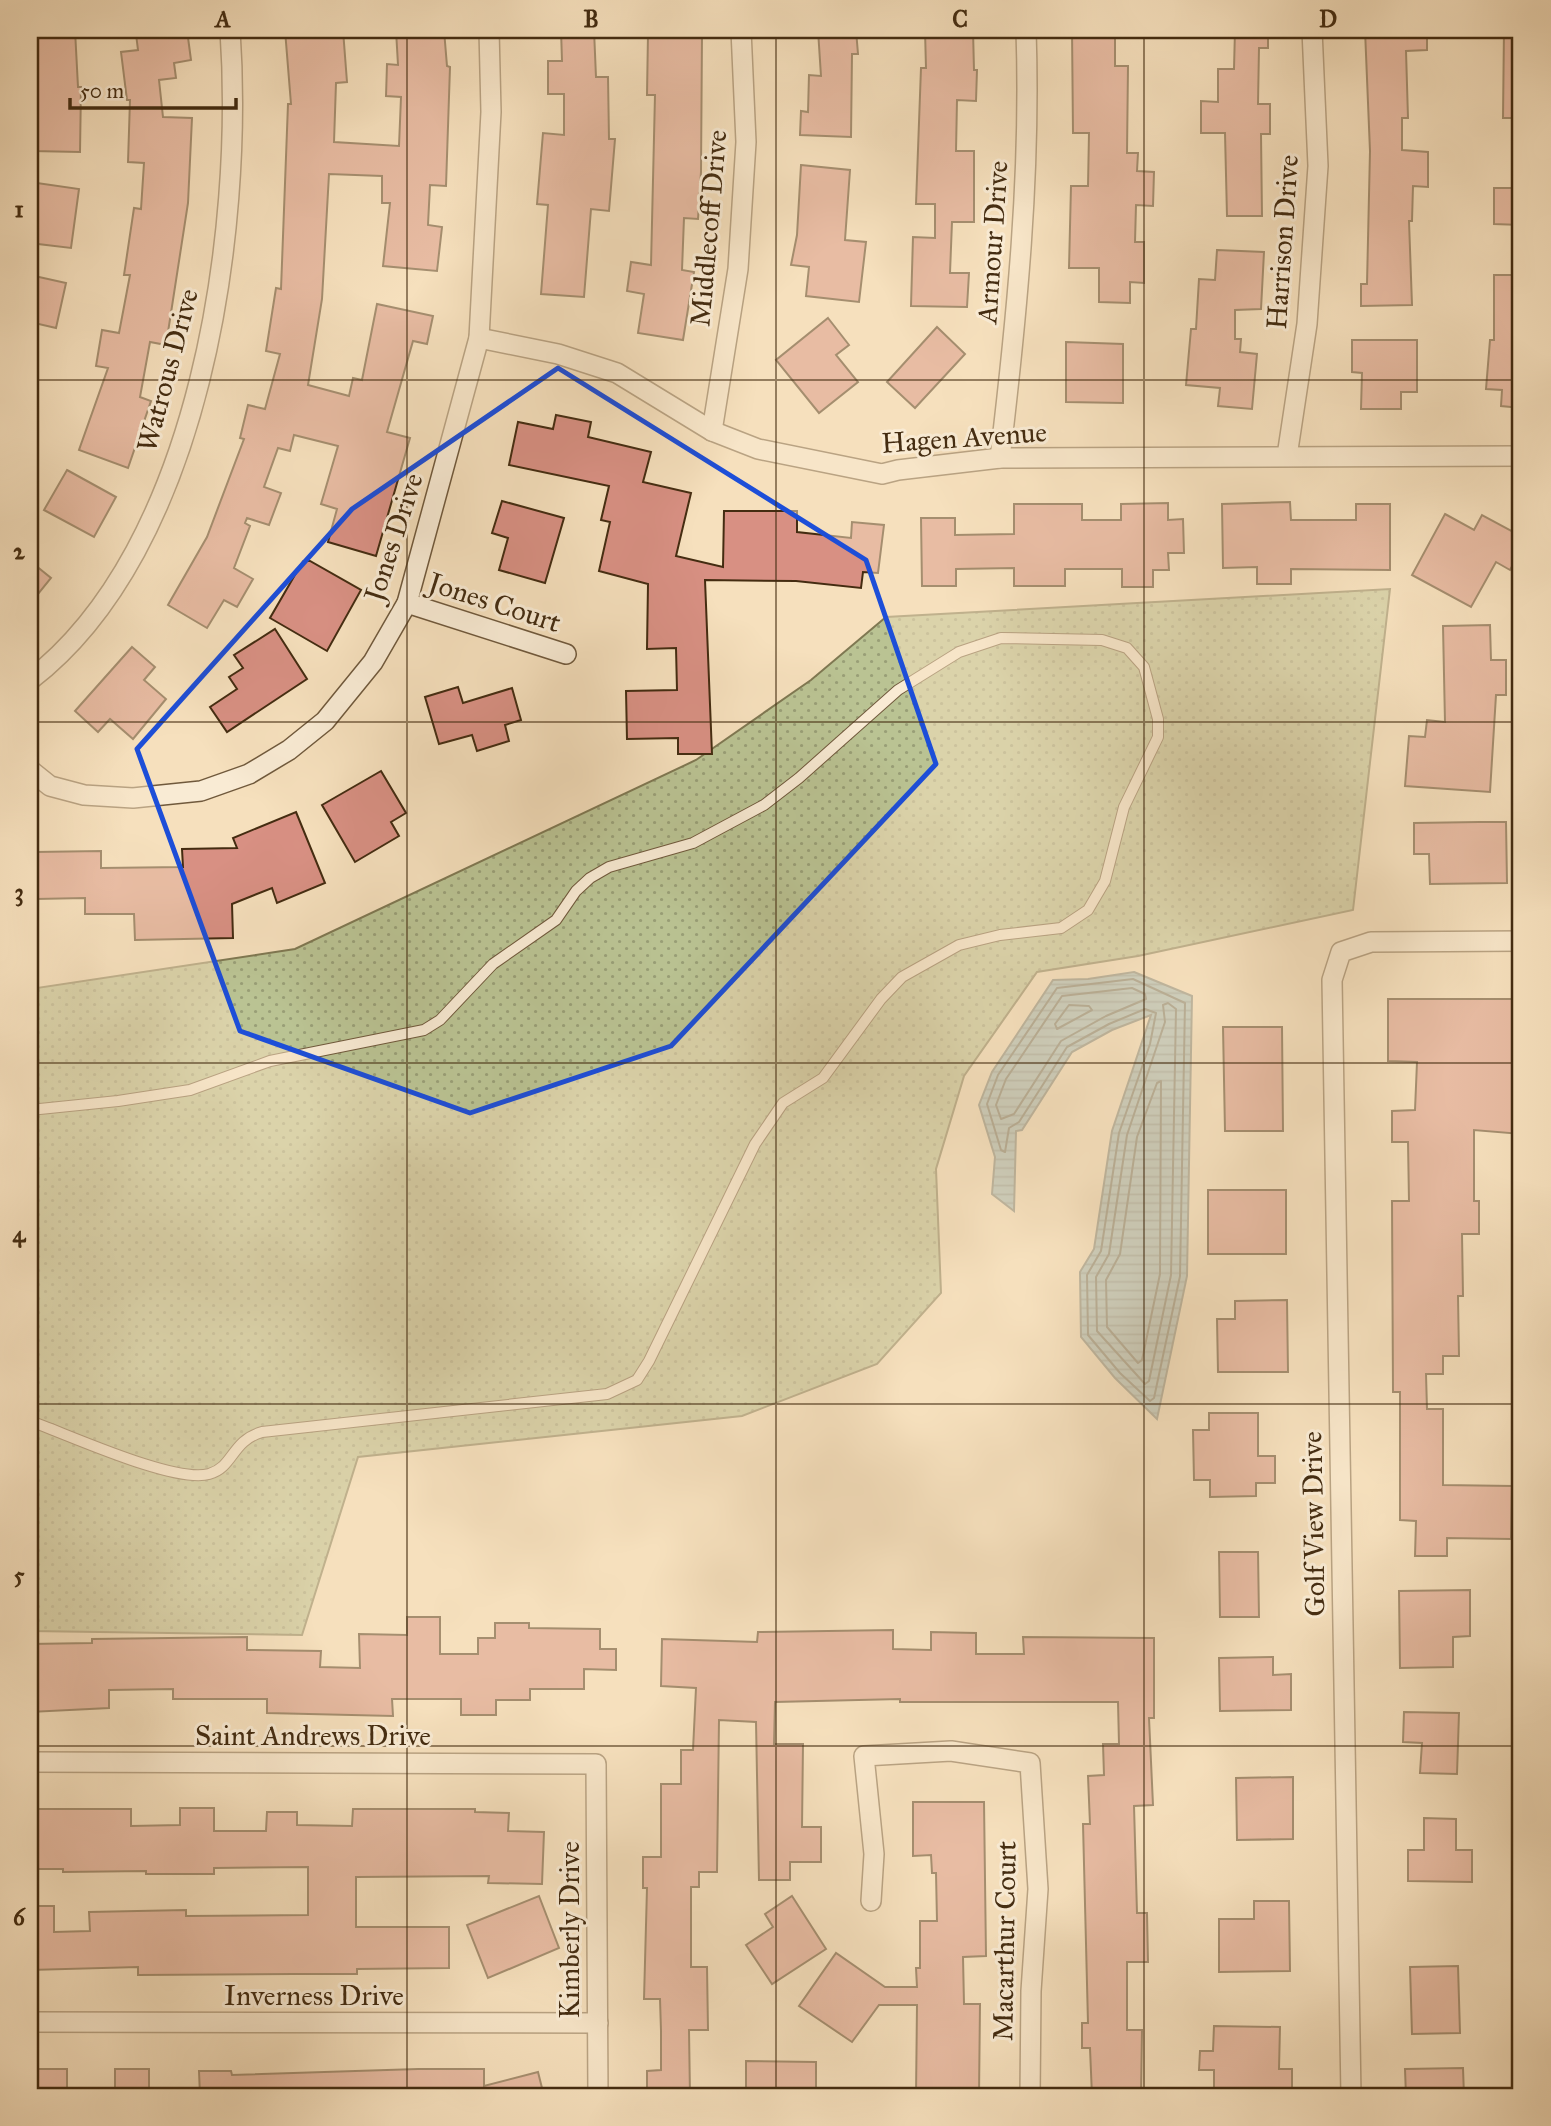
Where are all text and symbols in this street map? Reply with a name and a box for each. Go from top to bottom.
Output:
text: A [213,5,231,33]
text: B [583,5,599,33]
text: C [952,5,968,33]
text: D [1319,5,1337,33]
scale bar [70,66,236,110]
text: 50 m [80,78,125,104]
street label: Middlecoff Drive [682,128,735,328]
street label: Harrison Drive [1259,153,1306,331]
street label: Armour Drive [969,159,1016,326]
text: 1 [14,195,24,223]
street label: Watrous Drive [129,285,206,456]
street label: Hagen Avenue [880,414,1048,461]
street label: Jones Drive [355,469,431,609]
text: 2 [13,537,25,565]
street label: Jones Court [422,564,565,640]
text: 3 [14,878,24,907]
text: 4 [13,1220,27,1248]
street label: Golf View Drive [1294,1431,1333,1617]
text: 5 [14,1561,25,1589]
street label: Saint Andrews Drive [195,1718,431,1753]
street label: Macarthur Court [985,1840,1024,2041]
street label: Kimberly Drive [552,1841,587,2019]
text: 6 [13,1903,26,1931]
street label: Inverness Drive [224,1978,404,2013]

